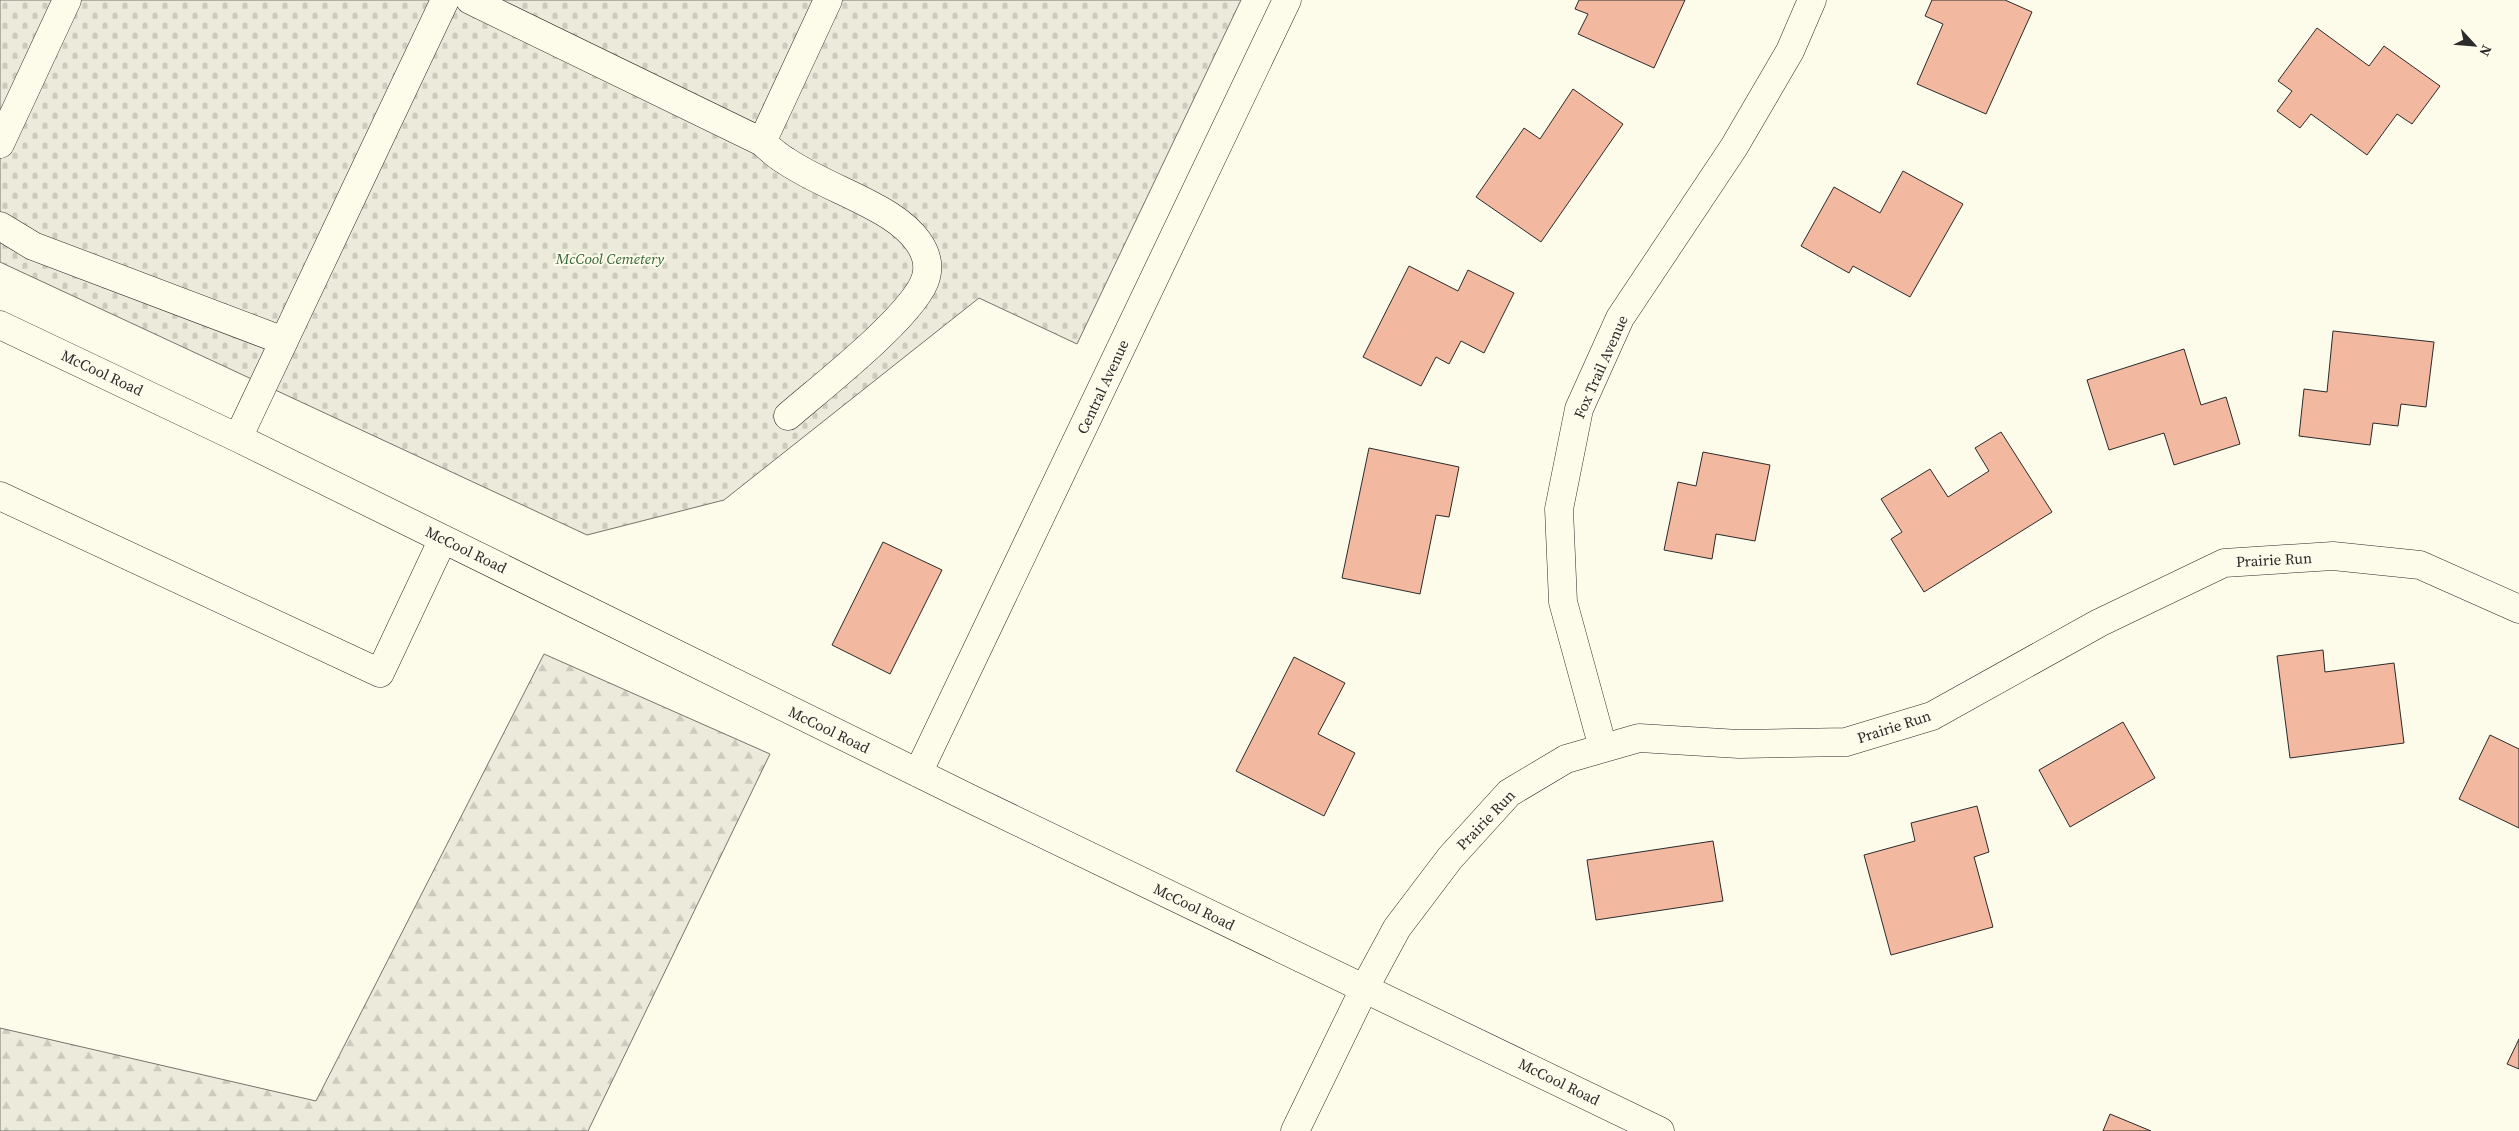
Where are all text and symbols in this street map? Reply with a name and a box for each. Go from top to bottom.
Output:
north arrow [2449,20,2499,70]
text: N [2474,42,2497,60]
park label: McCool Cemetery [555,248,665,269]
street label: Fox Trail Avenue [1568,311,1633,422]
street label: Central Avenue [1071,336,1134,437]
street label: McCool Road [58,344,147,401]
street label: McCool Road [422,521,511,579]
street label: Prairie Run [2235,547,2313,572]
street label: McCool Road [785,701,874,759]
street label: Prairie Run [1854,705,1933,748]
street label: Prairie Run [1452,785,1520,854]
street label: McCool Road [1150,878,1239,936]
street label: McCool Road [1515,1053,1604,1111]

